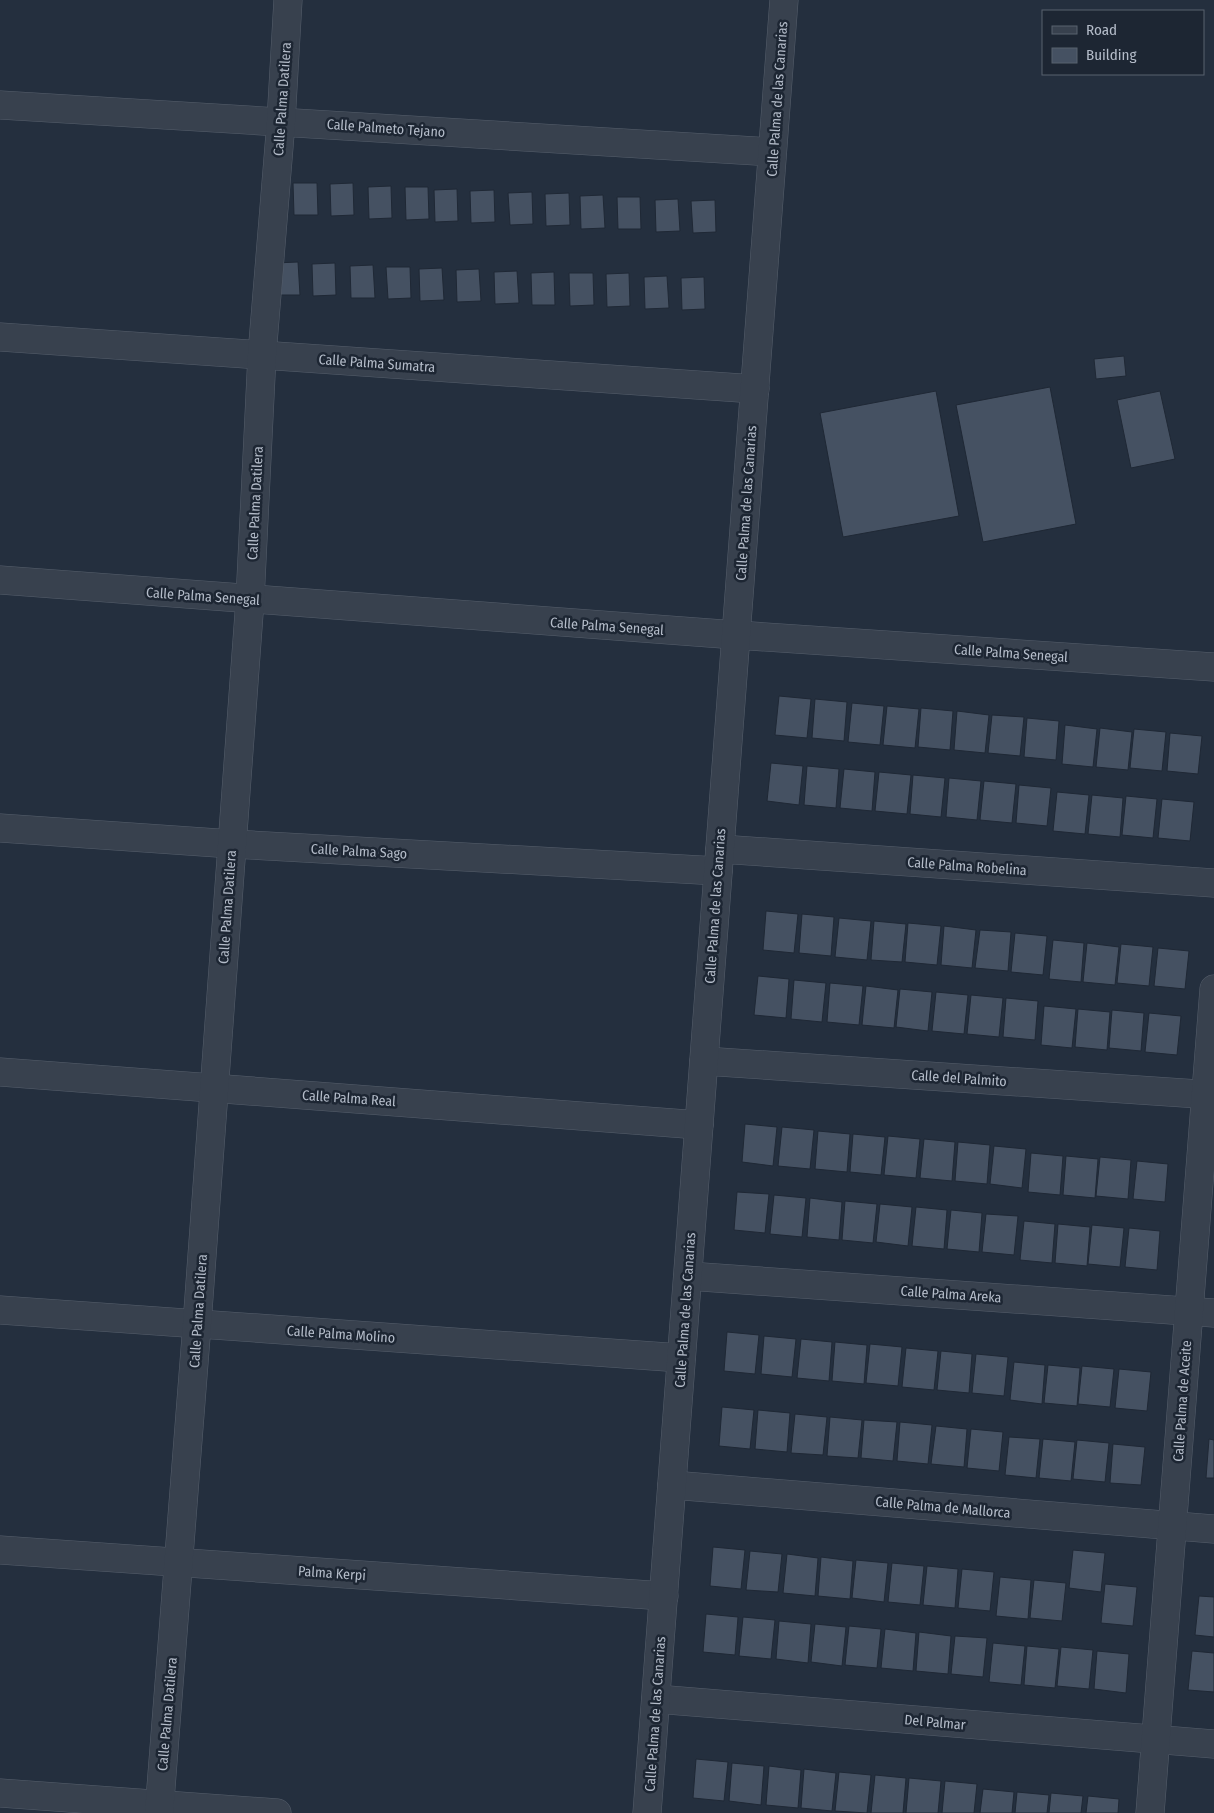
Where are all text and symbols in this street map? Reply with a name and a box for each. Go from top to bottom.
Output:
legend [1042,10,1204,75]
street label: Calle Palma de las Canarias [764,21,791,177]
text: Road [1086,21,1117,39]
street label: Calle Palma Datilera [270,41,295,156]
text: Building [1086,46,1137,64]
street label: Calle Palmeto Tejano [326,116,446,141]
street label: Calle Palma Sumatra [318,351,436,376]
street label: Calle Palma de las Canarias [733,425,760,581]
street label: Calle Palma Datilera [244,446,267,560]
street label: Calle Palma Senegal [145,584,261,609]
street label: Calle Palma Senegal [549,614,665,639]
street label: Calle Palma Senegal [953,641,1069,666]
street label: Calle Palma de las Canarias [702,828,729,984]
street label: Calle Palma Sago [310,840,408,863]
street label: Calle Palma Datilera [215,849,240,964]
street label: Calle Palma Robelina [907,854,1027,879]
street label: Calle del Palmito [911,1067,1007,1090]
street label: Calle Palma Real [302,1087,397,1110]
street label: Calle Palma de las Canarias [672,1232,699,1388]
street label: Calle Palma Datilera [186,1253,211,1368]
street label: Calle Palma Areka [900,1282,1002,1307]
street label: Calle Palma Molino [286,1322,396,1347]
street label: Calle Palma de Aceite [1170,1340,1195,1462]
street label: Calle Palma de Mallorca [875,1493,1011,1522]
street label: Palma Kerpi [297,1563,366,1584]
street label: Calle Palma de las Canarias [642,1636,669,1792]
street label: Calle Palma Datilera [154,1656,181,1772]
street label: Del Palmar [904,1711,966,1734]

